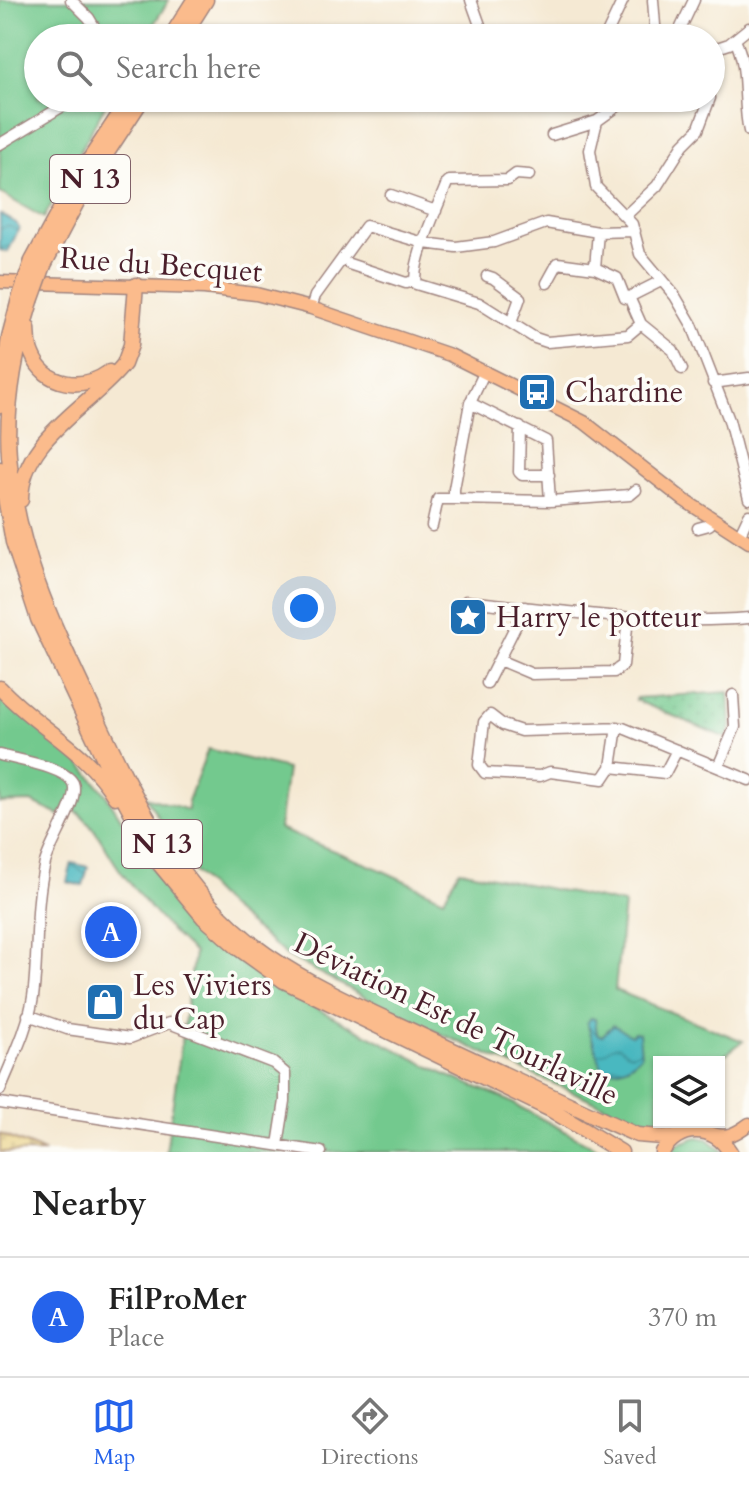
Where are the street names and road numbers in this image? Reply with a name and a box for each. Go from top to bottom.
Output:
road number: N 13 [50,155,130,203]
street label: Rue du Becquet [58,237,264,293]
road number: N 13 [122,820,202,868]
street label: Déviation Est de Tourlaville [287,922,625,1116]

